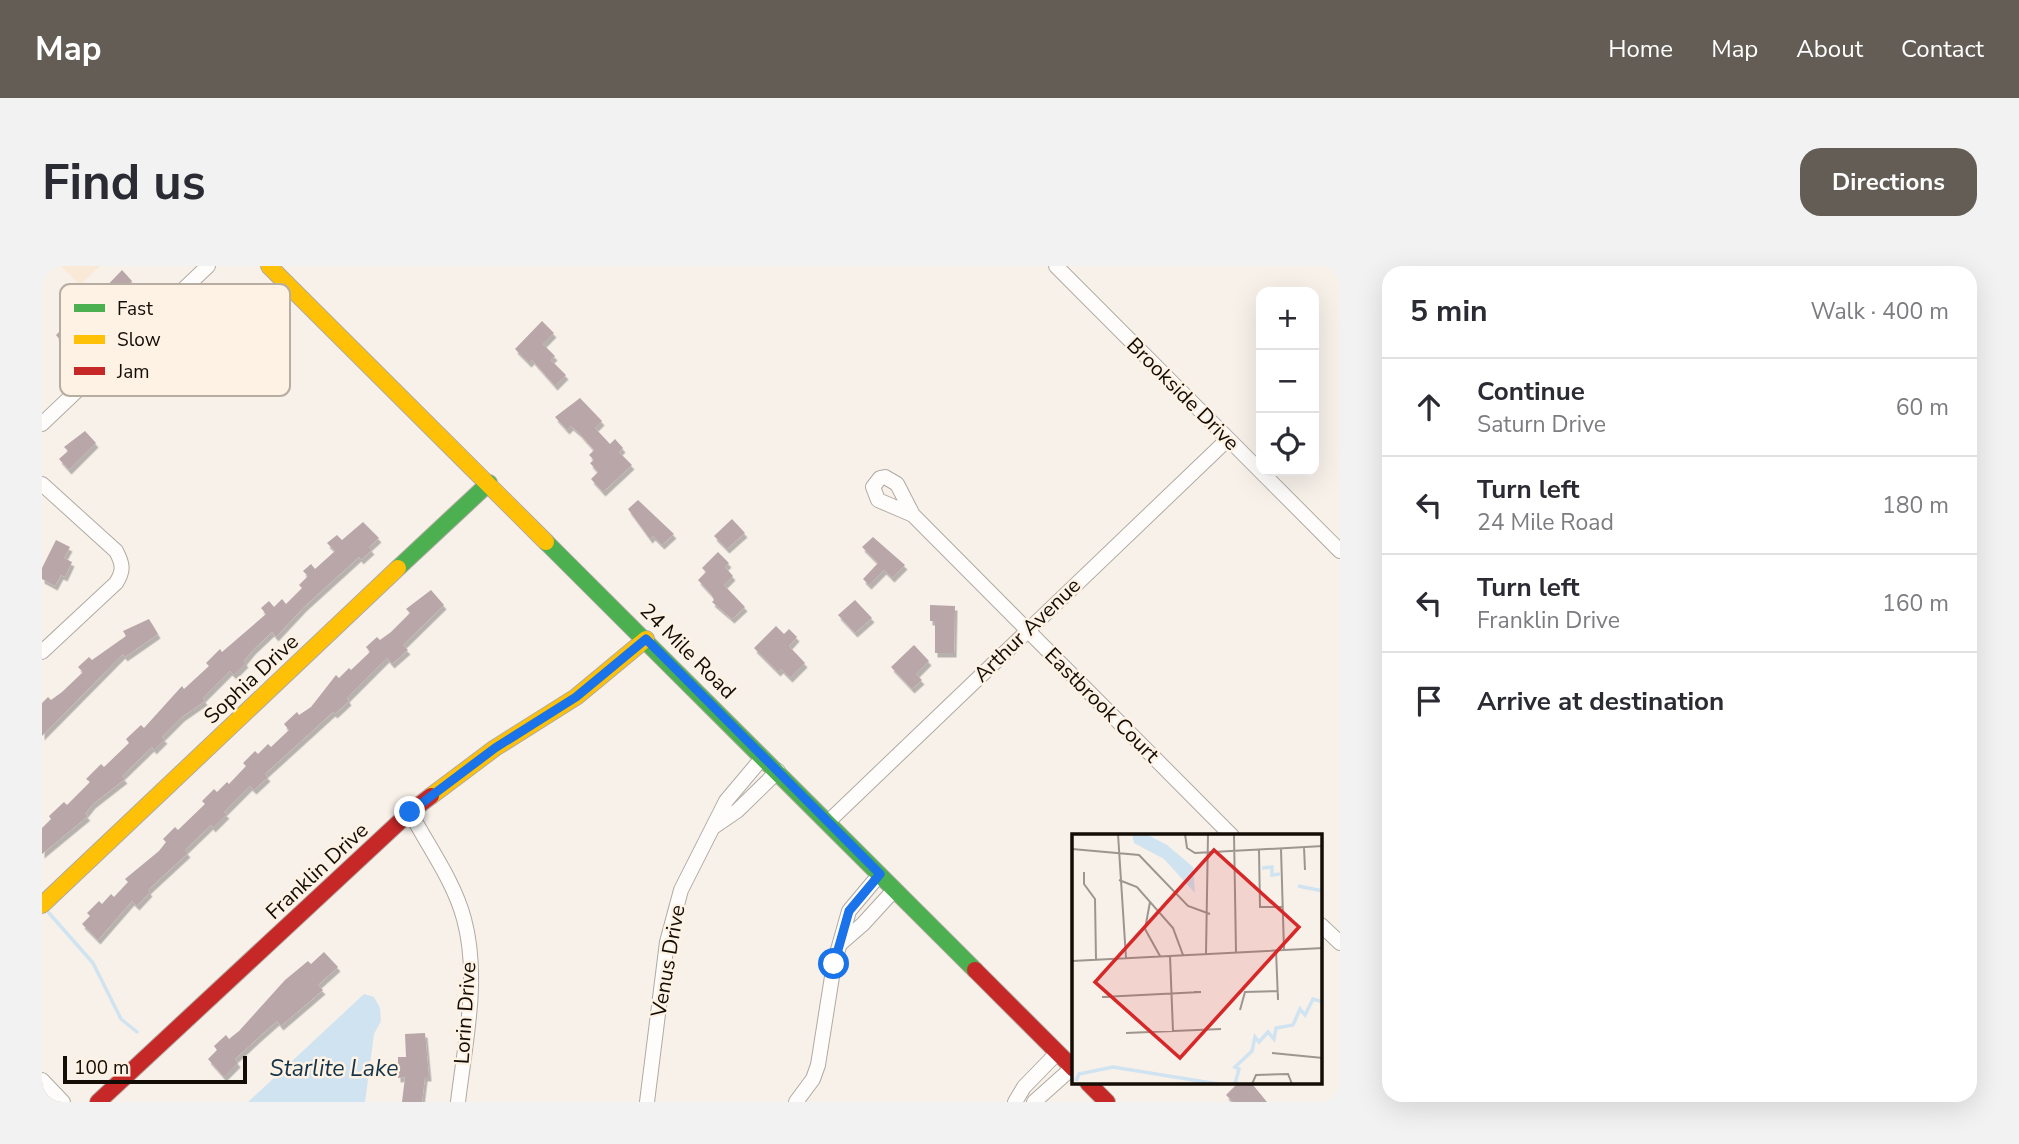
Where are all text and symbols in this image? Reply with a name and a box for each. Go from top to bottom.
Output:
text: Map [35,27,102,72]
text: Home [1608,33,1673,65]
text: Map [1711,33,1758,65]
text: About [1796,33,1863,65]
text: Contact [1901,33,1984,65]
button: Directions [1800,148,1977,216]
text: Find us [42,149,206,216]
legend [60,284,290,396]
map controls [1256,287,1319,476]
button: + [1256,287,1319,350]
text: 5 min [1410,291,1488,332]
text: Fast [117,296,153,322]
text: Walk · 400 m [1810,296,1949,327]
text: Slow [117,327,161,353]
street label: Brookside Drive [1120,331,1246,457]
button: − [1256,350,1319,413]
text: Jam [116,359,150,385]
text: Continue [1477,374,1585,409]
icon: ahead [1410,388,1448,426]
text: 60 m [1896,392,1949,423]
text: Saturn Drive [1477,409,1606,440]
button: locate [1256,413,1319,476]
text: Turn left [1477,472,1580,507]
icon: left [1410,486,1448,524]
text: 180 m [1882,490,1949,521]
text: 24 Mile Road [1477,507,1614,538]
text: Turn left [1477,570,1580,605]
street label: Arthur Avenue [967,572,1087,688]
icon: left [1410,584,1448,622]
text: 160 m [1882,588,1949,619]
street label: 24 Mile Road [634,597,742,705]
text: Franklin Drive [1477,605,1620,636]
street label: Sophia Drive [198,628,304,730]
street label: Eastbrook Court [1038,641,1166,769]
icon: arrive [1410,682,1448,720]
text: Arrive at destination [1477,684,1724,719]
route end [394,796,425,827]
street label: Franklin Drive [260,816,374,926]
inset map [1072,834,1322,1084]
street label: Venus Drive [644,903,692,1020]
route start [818,948,849,979]
street label: Lorin Drive [447,961,483,1065]
scale bar [63,1053,247,1085]
water label: Starlite Lake [270,1053,398,1084]
text: 100 m [74,1055,129,1081]

